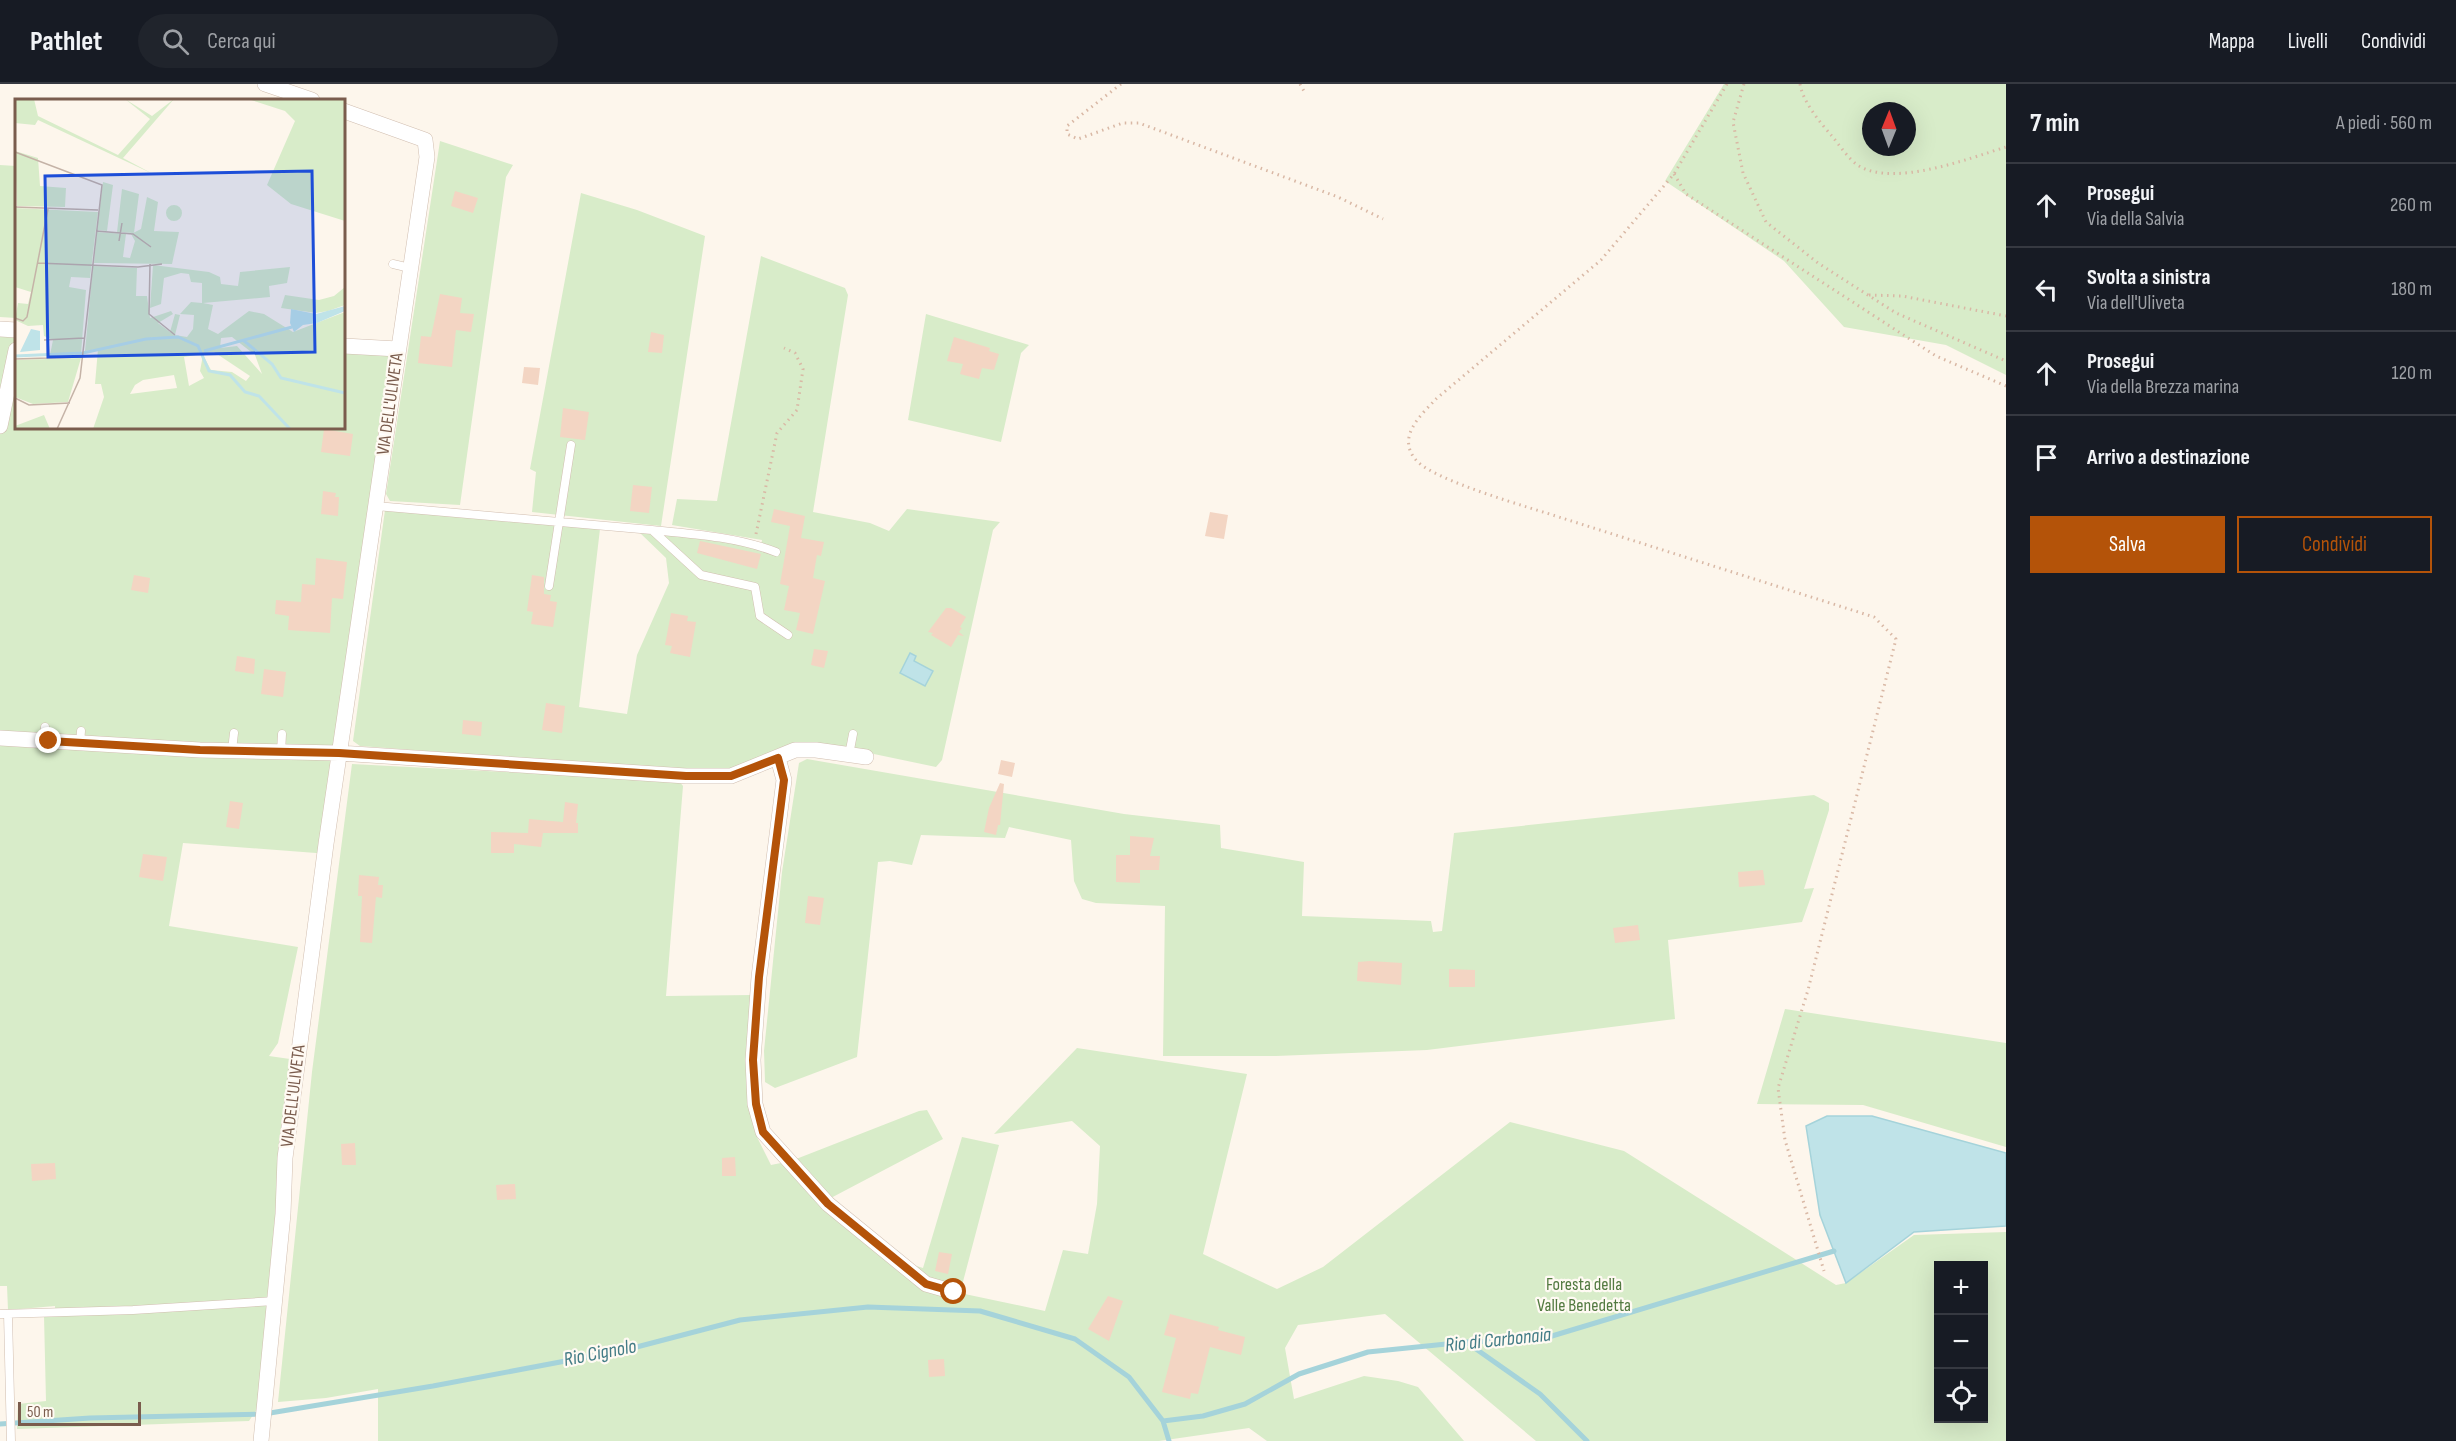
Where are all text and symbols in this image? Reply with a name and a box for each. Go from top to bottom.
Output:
search box [138,14,558,68]
text: Pathlet [30,25,102,58]
icon: search [159,25,192,58]
text: Cerca qui [207,28,276,55]
text: Mappa [2209,29,2255,54]
text: Livelli [2288,29,2328,54]
text: Condividi [2361,29,2426,54]
inset map [15,99,345,429]
north arrow [1862,102,1916,156]
text: 7 min [2030,108,2079,139]
text: A piedi · 560 m [2336,111,2432,135]
text: Prosegui [2087,180,2154,207]
icon: ahead [2030,189,2063,222]
text: 260 m [2390,193,2432,217]
text: Via della Salvia [2087,207,2184,231]
text: Svolta a sinistra [2087,264,2210,291]
icon: left [2030,273,2063,306]
text: 180 m [2391,277,2432,301]
text: Via dell'Uliveta [2087,291,2185,315]
text: Prosegui [2087,348,2154,375]
street label: VIA DELL'ULIVETA [372,351,408,456]
icon: ahead [2030,357,2063,390]
text: 120 m [2392,361,2432,385]
text: Via della Brezza marina [2087,375,2239,399]
icon: arrive [2030,441,2063,474]
text: Arrivo a destinazione [2087,444,2250,471]
button: Salva [2030,516,2225,573]
button: Condividi [2237,516,2432,573]
route end [35,727,61,753]
street label: VIA DELL'ULIVETA [276,1043,310,1148]
map controls [1934,1261,1988,1423]
button: + [1934,1261,1988,1315]
park label: Foresta della Valle Benedetta [1537,1274,1631,1316]
route start [940,1278,966,1304]
button: − [1934,1315,1988,1369]
water label: Rio di Carbonaia [1444,1323,1552,1357]
water label: Rio Cignolo [562,1334,638,1372]
button: locate [1934,1369,1988,1423]
scale bar [18,1399,141,1426]
text: 50 m [27,1403,53,1422]

